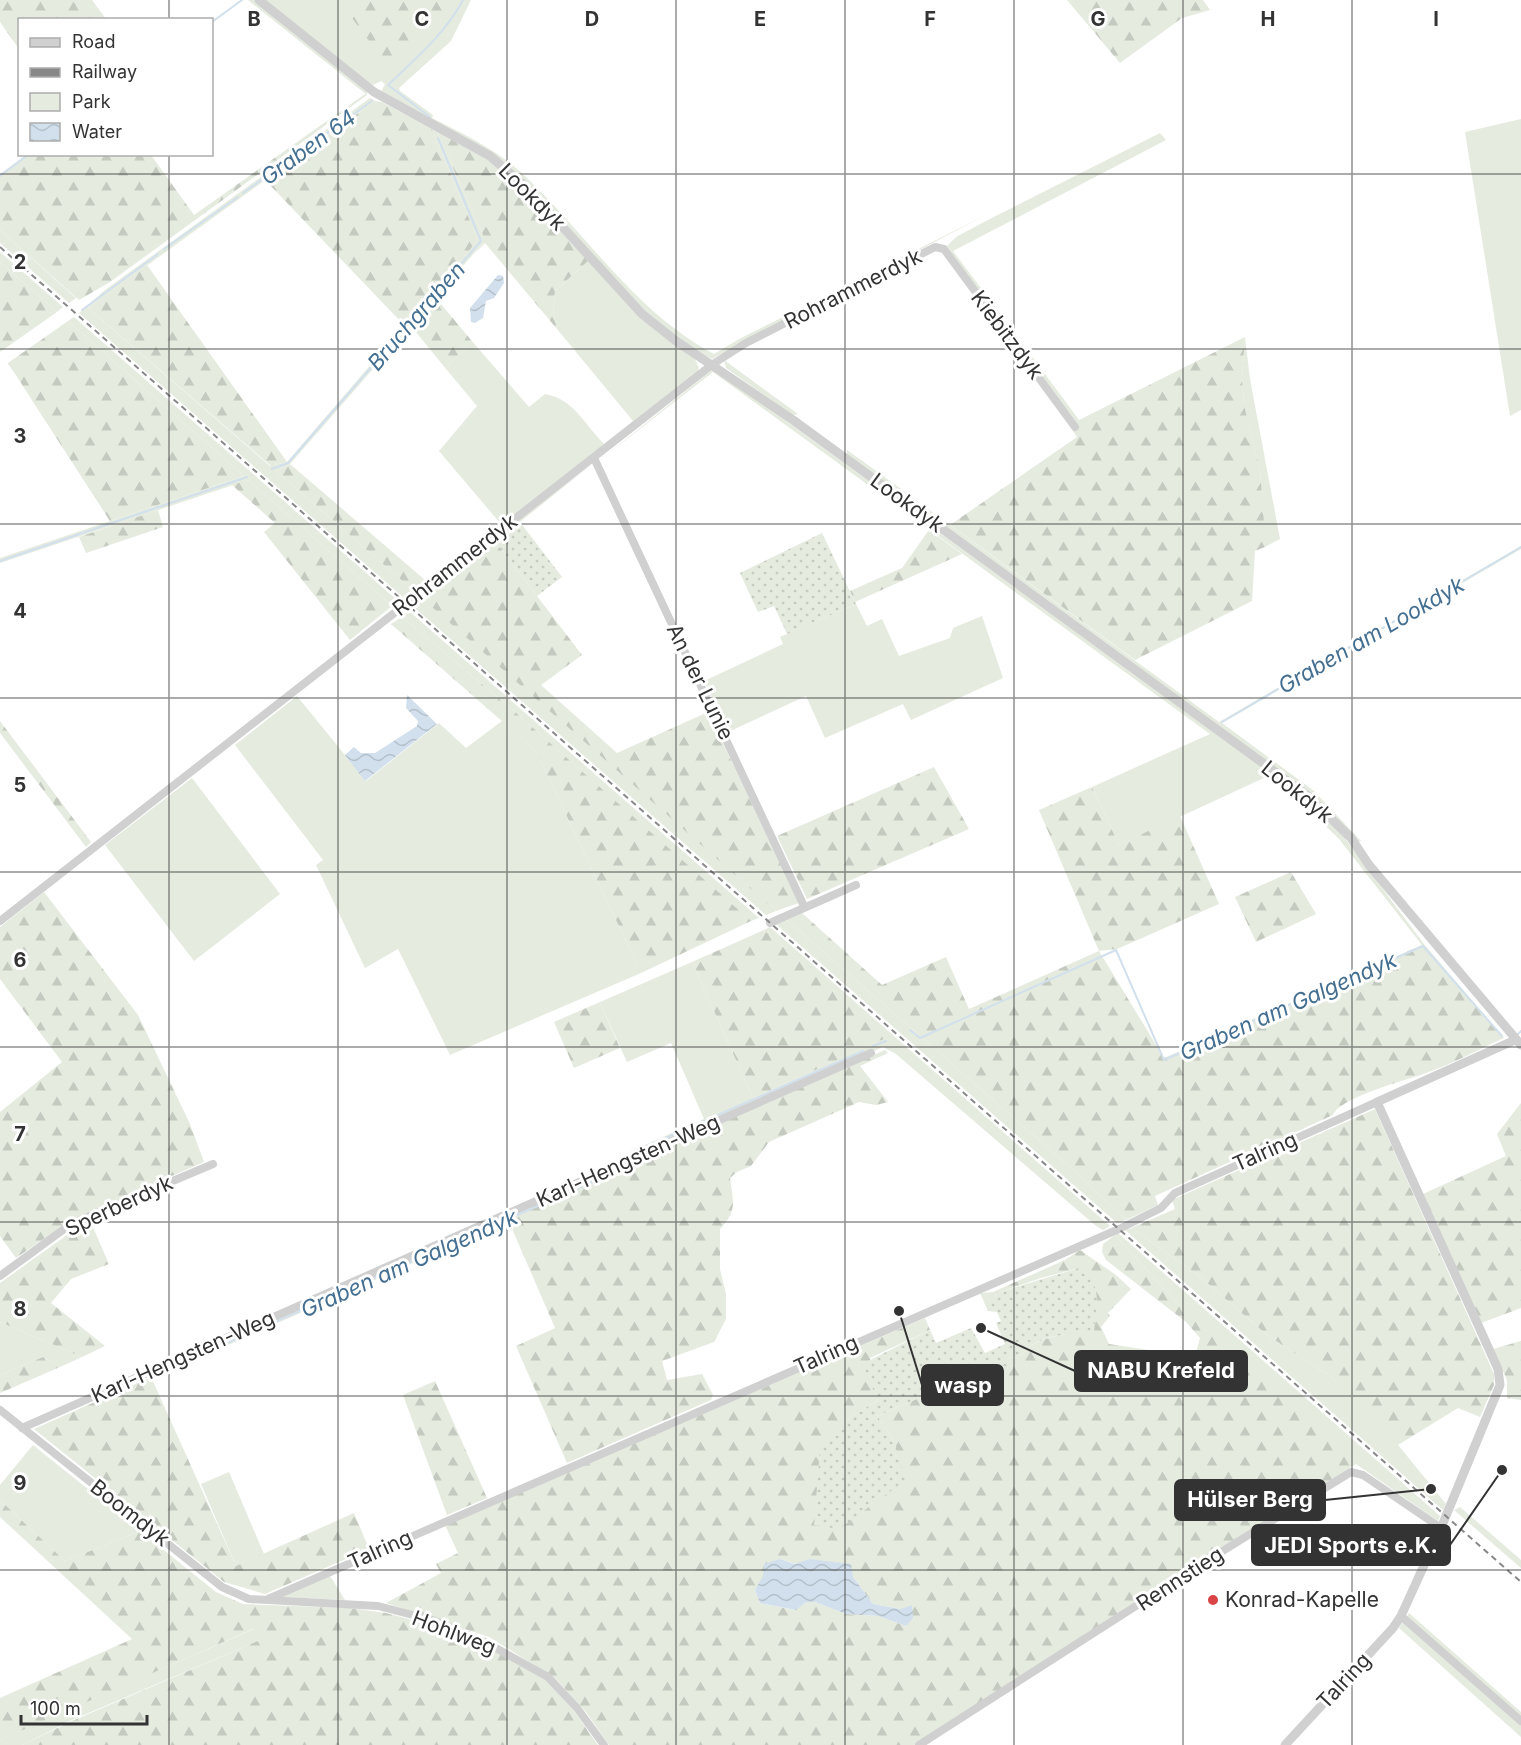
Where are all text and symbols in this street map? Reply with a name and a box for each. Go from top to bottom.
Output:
text: B [247,7,261,31]
text: C [415,7,429,31]
text: D [585,7,599,31]
text: E [754,7,766,31]
text: F [924,7,936,31]
text: G [1090,7,1106,31]
text: H [1261,7,1275,31]
text: I [1433,7,1439,31]
legend [18,18,213,156]
text: Road [72,31,115,52]
text: Railway [72,61,137,82]
text: Park [72,91,111,112]
water label: Graben 64 [255,104,361,190]
text: Water [72,121,122,142]
street label: Lookdyk [494,158,571,236]
street label: Rohrammerdyk [780,243,926,334]
text: 2 [14,250,26,274]
water label: Bruchgraben [362,256,470,376]
street label: Kiebitzdyk [966,286,1049,384]
text: 3 [14,424,26,448]
street label: Lookdyk [866,468,949,538]
street label: Rohrammerdyk [388,508,522,621]
water label: Graben am Lookdyk [1273,571,1470,699]
text: 4 [13,599,27,623]
street label: An der Lunie [662,620,739,744]
street label: Lookdyk [1257,755,1338,828]
text: 5 [14,773,26,797]
water label: Graben am Galgendyk [1176,946,1401,1066]
text: 6 [14,948,27,972]
street label: Karl-Hengsten-Weg [532,1109,723,1212]
text: 7 [14,1122,26,1146]
street label: Talring [1229,1126,1301,1177]
street label: Sperberdyk [61,1170,177,1241]
water label: Graben am Galgendyk [297,1203,522,1323]
text: 8 [13,1297,27,1321]
street label: Karl-Hengsten-Weg [87,1305,278,1408]
street label: Talring [790,1329,862,1380]
callout: NABU Krefeld [1075,1351,1247,1391]
text: NABU Krefeld [1087,1357,1235,1383]
callout: wasp [922,1365,1003,1405]
text: wasp [934,1372,992,1398]
text: 9 [14,1471,27,1495]
street label: Boomdyk [86,1474,175,1552]
callout: Hülser Berg [1175,1480,1325,1520]
text: Hülser Berg [1187,1486,1313,1512]
street label: Talring [344,1524,416,1575]
callout: JEDI Sports e.K. [1252,1525,1450,1565]
text: JEDI Sports e.K. [1264,1532,1438,1558]
street label: Rennstieg [1132,1541,1228,1616]
place label: Konrad-Kapelle [1225,1587,1379,1612]
marker: Konrad-Kapelle [1206,1593,1220,1607]
street label: Hohlweg [409,1605,500,1660]
street label: Talring [1311,1647,1376,1714]
scale bar [21,1688,147,1726]
text: 100 m [30,1698,81,1719]

